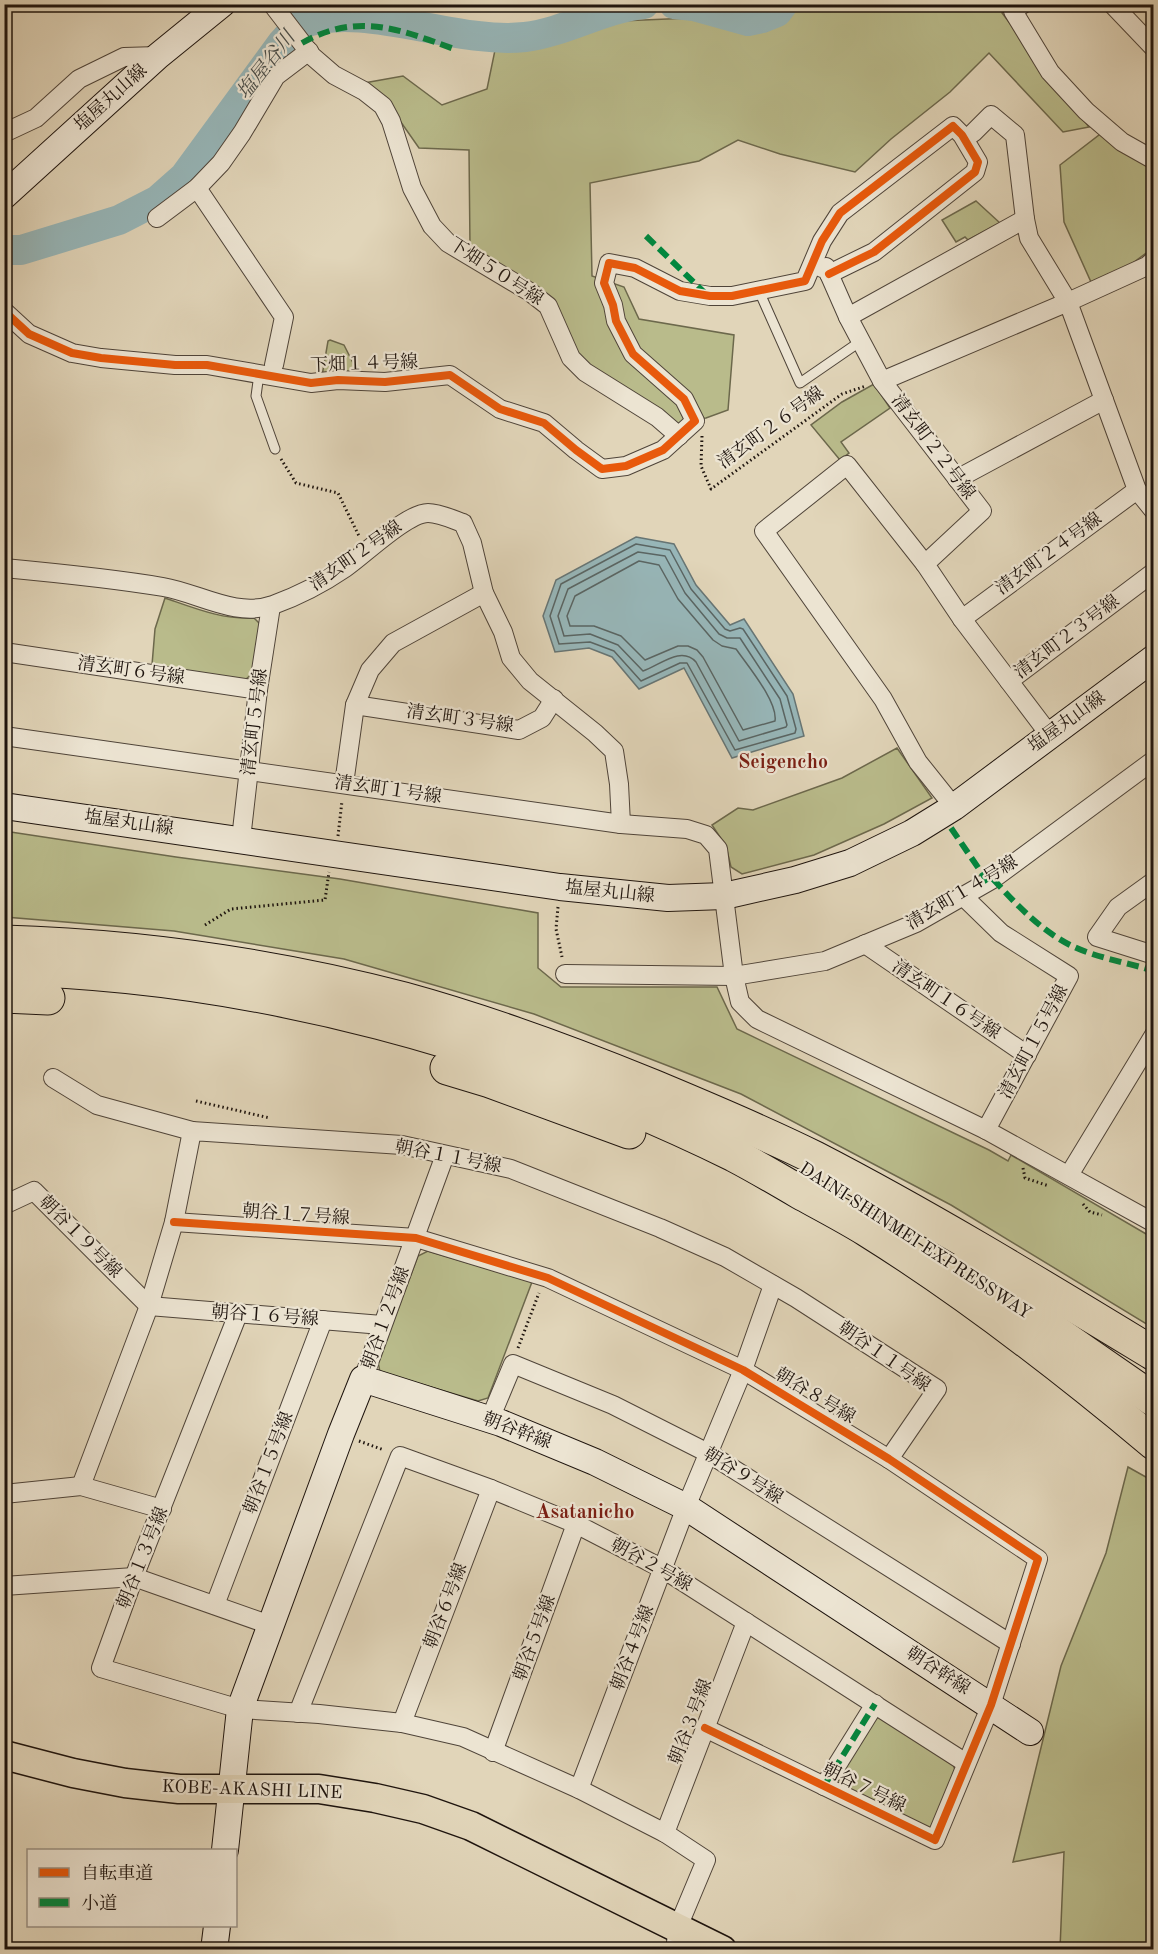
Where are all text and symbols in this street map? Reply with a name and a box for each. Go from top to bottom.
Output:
water label: 塩屋谷川 [233,26,301,104]
street label: 塩屋丸山線 [70,60,150,135]
street label: 下畑５０号線 [446,233,547,309]
street label: 下畑１４号線 [310,351,418,375]
street label: 清玄町２６号線 [714,382,827,472]
street label: 清玄町２２号線 [888,390,980,503]
street label: 清玄町２４号線 [992,508,1105,598]
street label: 清玄町２号線 [305,516,405,594]
street label: 清玄町２３号線 [1010,590,1123,682]
street label: 清玄町６号線 [76,653,186,687]
street label: 清玄町５号線 [238,667,271,777]
street label: 塩屋丸山線 [1024,687,1109,756]
street label: 清玄町３号線 [405,701,515,735]
district label: Seigencho [738,753,828,773]
street label: 清玄町１号線 [333,772,443,806]
street label: 塩屋丸山線 [83,806,175,838]
street label: 清玄町１４号線 [902,851,1021,933]
street label: 塩屋丸山線 [564,876,656,906]
street label: 清玄町１６号線 [889,956,1004,1043]
street label: 清玄町１５号線 [995,981,1072,1102]
street label: 朝谷１１号線 [393,1136,503,1176]
street label: DAINI SHINMEI EXPRESSWAY [796,1159,1034,1323]
street label: 朝谷１９号線 [35,1191,126,1282]
street label: 朝谷１７号線 [242,1200,351,1228]
street label: 朝谷１２号線 [357,1263,413,1372]
street label: 朝谷１６号線 [211,1301,320,1329]
street label: 朝谷１１号線 [835,1317,935,1395]
street label: 朝谷８号線 [772,1363,859,1427]
street label: 朝谷幹線 [480,1408,555,1452]
street label: 朝谷１５号線 [239,1409,297,1517]
street label: 朝谷９号線 [700,1443,787,1507]
district label: Asatanicho [536,1503,634,1523]
street label: 朝谷１３号線 [113,1504,172,1611]
street label: 朝谷２号線 [607,1534,696,1595]
street label: 朝谷６号線 [420,1560,471,1651]
street label: 朝谷５号線 [509,1592,559,1683]
street label: 朝谷４号線 [607,1602,658,1693]
street label: 朝谷幹線 [903,1642,974,1698]
street label: 朝谷３号線 [665,1676,716,1767]
street label: 朝谷７号線 [820,1758,909,1816]
street label: KOBE-AKASHI LINE [161,1778,343,1802]
legend [27,1849,237,1927]
text: 自転車道 [81,1863,153,1883]
text: 小道 [81,1893,117,1913]

